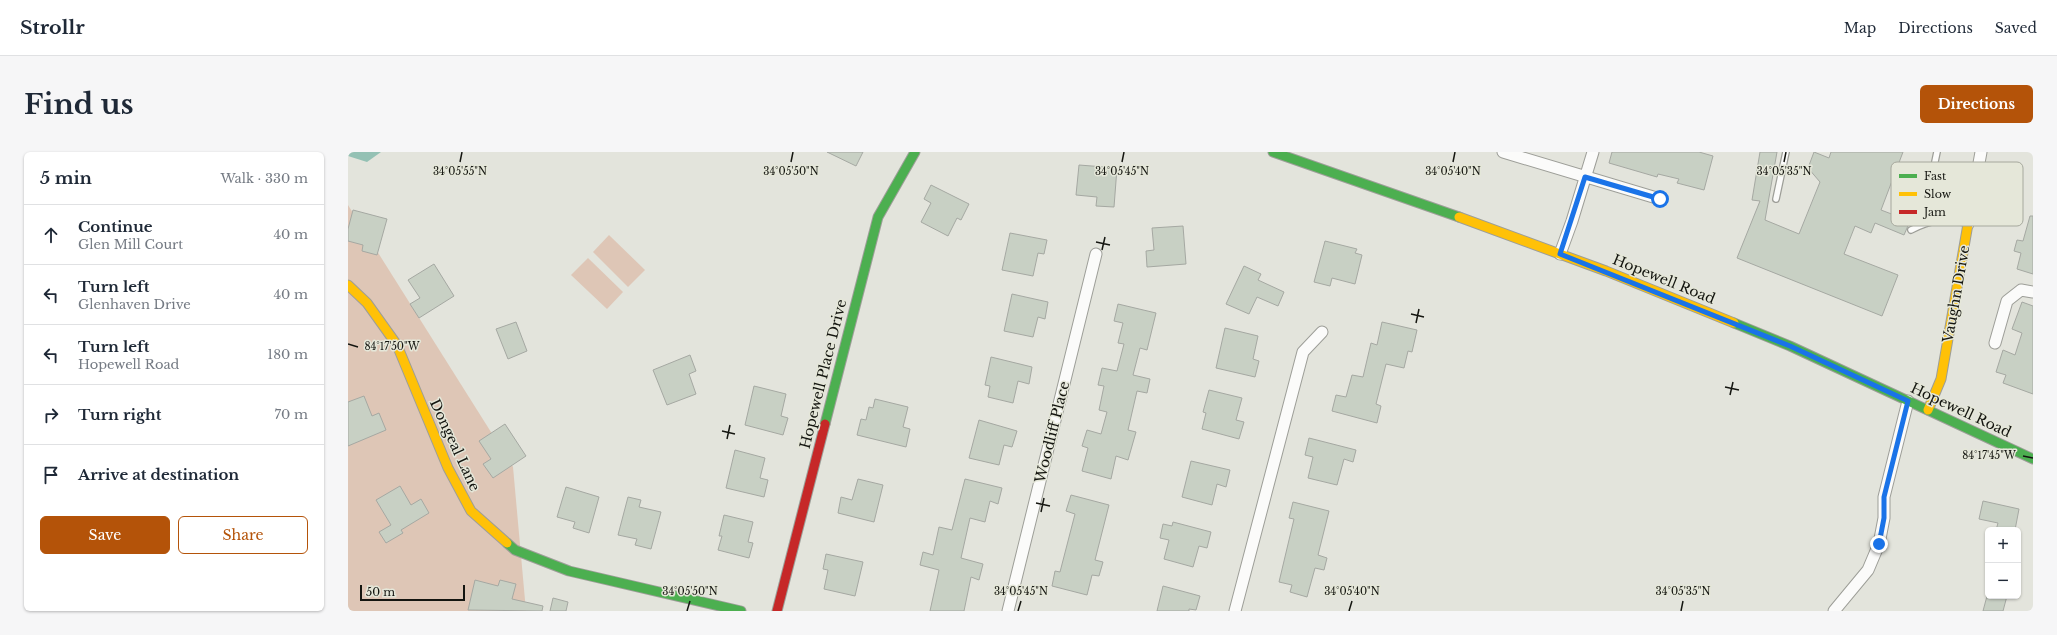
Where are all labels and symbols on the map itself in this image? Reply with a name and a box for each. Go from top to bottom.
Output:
legend [1891,162,2023,226]
text: 34°05'55"N [433,165,487,178]
text: 34°05'50"N [763,165,819,178]
text: 34°05'45"N [1095,165,1149,178]
text: 34°05'40"N [1425,165,1481,178]
text: 34°05'35"N [1757,165,1811,178]
text: Fast [1924,169,1947,183]
text: Slow [1924,187,1952,201]
route start [1651,190,1669,208]
text: Jam [1922,205,1946,219]
street label: Vaughn Drive [1938,244,1973,345]
street label: Hopewell Road [1610,250,1718,308]
street label: Hopewell Place Drive [796,297,850,451]
text: 84°17'50"W [365,340,420,353]
street label: Woodliff Place [1030,379,1073,486]
street label: Hopewell Road [1908,379,2015,441]
street label: Dongeal Lane [426,396,484,494]
text: 84°17'45"W [1962,449,2016,462]
route end [1870,535,1888,553]
scale bar [360,583,465,602]
text: 34°05'50"N [662,585,718,598]
text: 34°05'45"N [994,585,1048,598]
text: 34°05'40"N [1324,585,1380,598]
text: 34°05'35"N [1656,585,1710,598]

